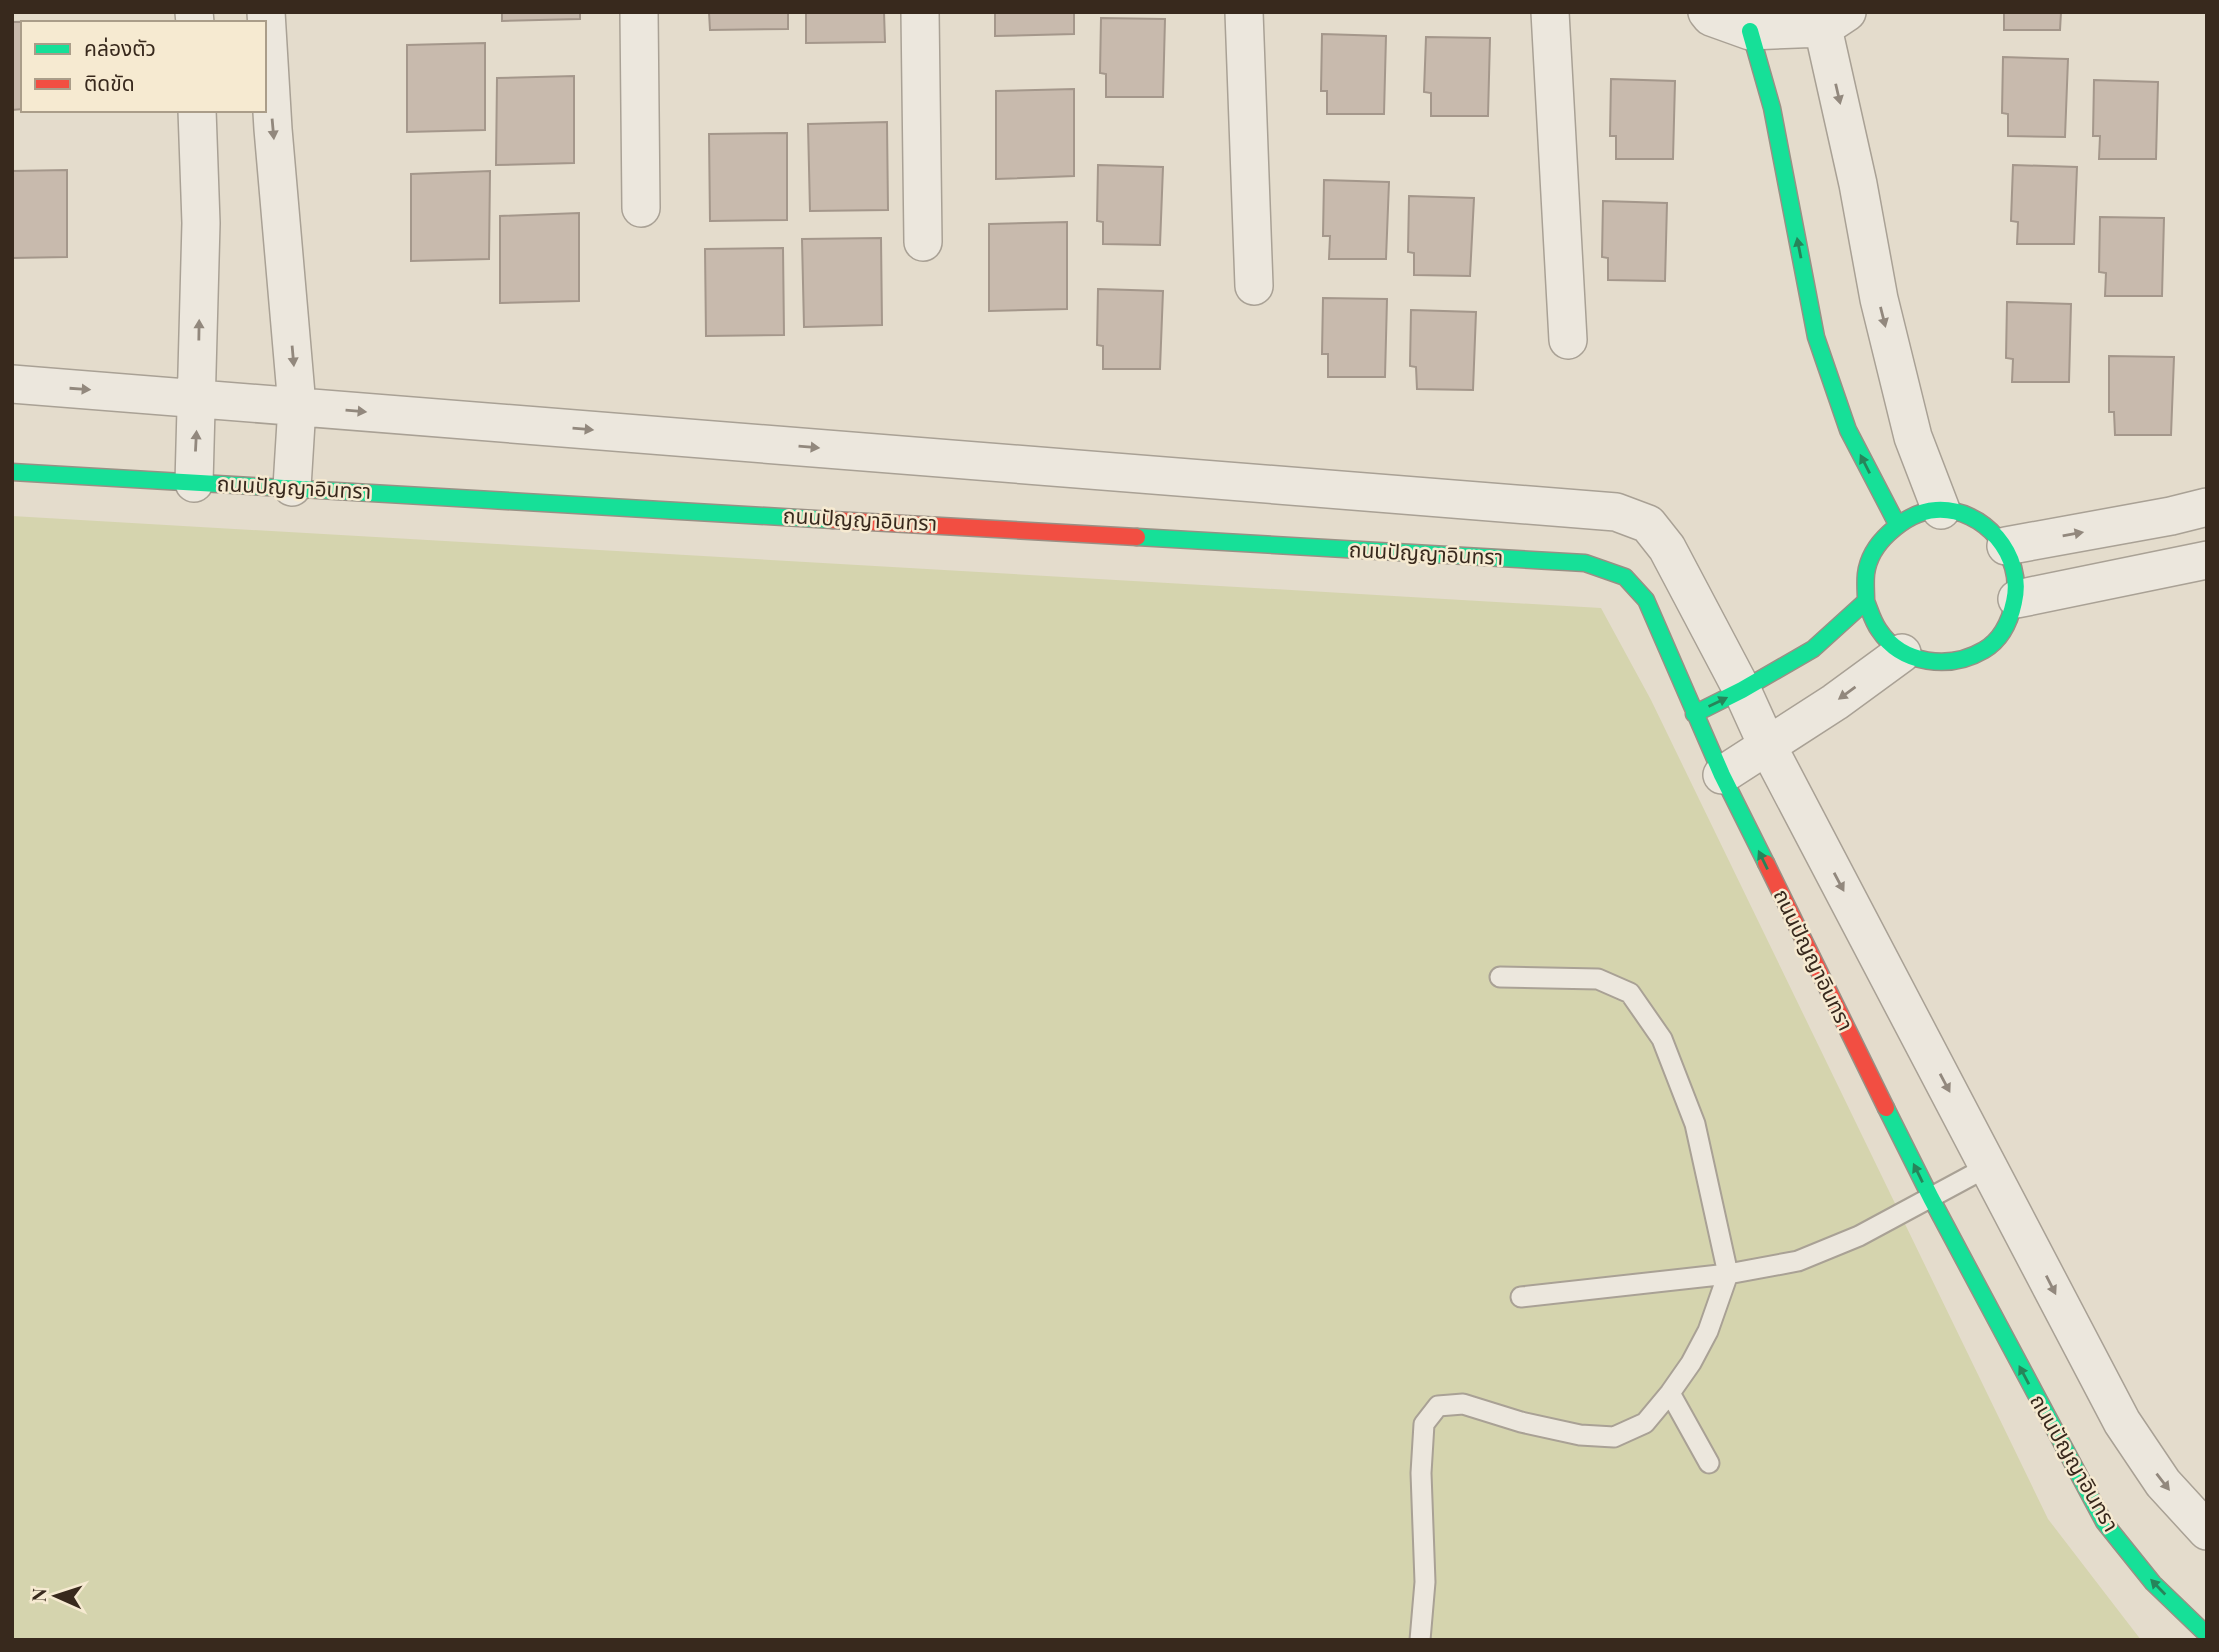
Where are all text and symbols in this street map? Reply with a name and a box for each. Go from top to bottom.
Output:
legend [21,21,266,112]
text: คล่องตัว [84,33,156,61]
text: ติดขัด [84,68,135,96]
one-way arrow [1833,83,1844,105]
one-way arrow [268,118,279,140]
one-way arrow [1793,237,1804,259]
one-way arrow [1878,306,1889,328]
one-way arrow [193,319,205,341]
one-way arrow [288,345,299,367]
one-way arrow [70,384,92,395]
one-way arrow [345,406,367,417]
one-way arrow [572,424,594,435]
one-way arrow [190,430,201,452]
one-way arrow [799,442,821,453]
one-way arrow [1860,454,1871,474]
street label: ถนนปัญญาอินทรา [216,468,372,504]
street label: ถนนปัญญาอินทรา [782,500,938,536]
one-way arrow [2062,528,2084,539]
street label: ถนนปัญญาอินทรา [1348,534,1504,570]
one-way arrow [1838,686,1856,700]
one-way arrow [1708,696,1728,707]
one-way arrow [1758,850,1769,870]
one-way arrow [1834,872,1845,892]
street label: ถนนปัญญาอินทรา [1768,884,1861,1035]
one-way arrow [1940,1073,1951,1093]
one-way arrow [1913,1163,1924,1183]
one-way arrow [2045,1275,2056,1295]
one-way arrow [2018,1365,2030,1384]
street label: ถนนปัญญาอินทรา [2025,1388,2126,1536]
one-way arrow [2156,1473,2170,1491]
north arrow [21,1561,91,1631]
one-way arrow [2150,1579,2166,1596]
text: N [25,1587,51,1603]

